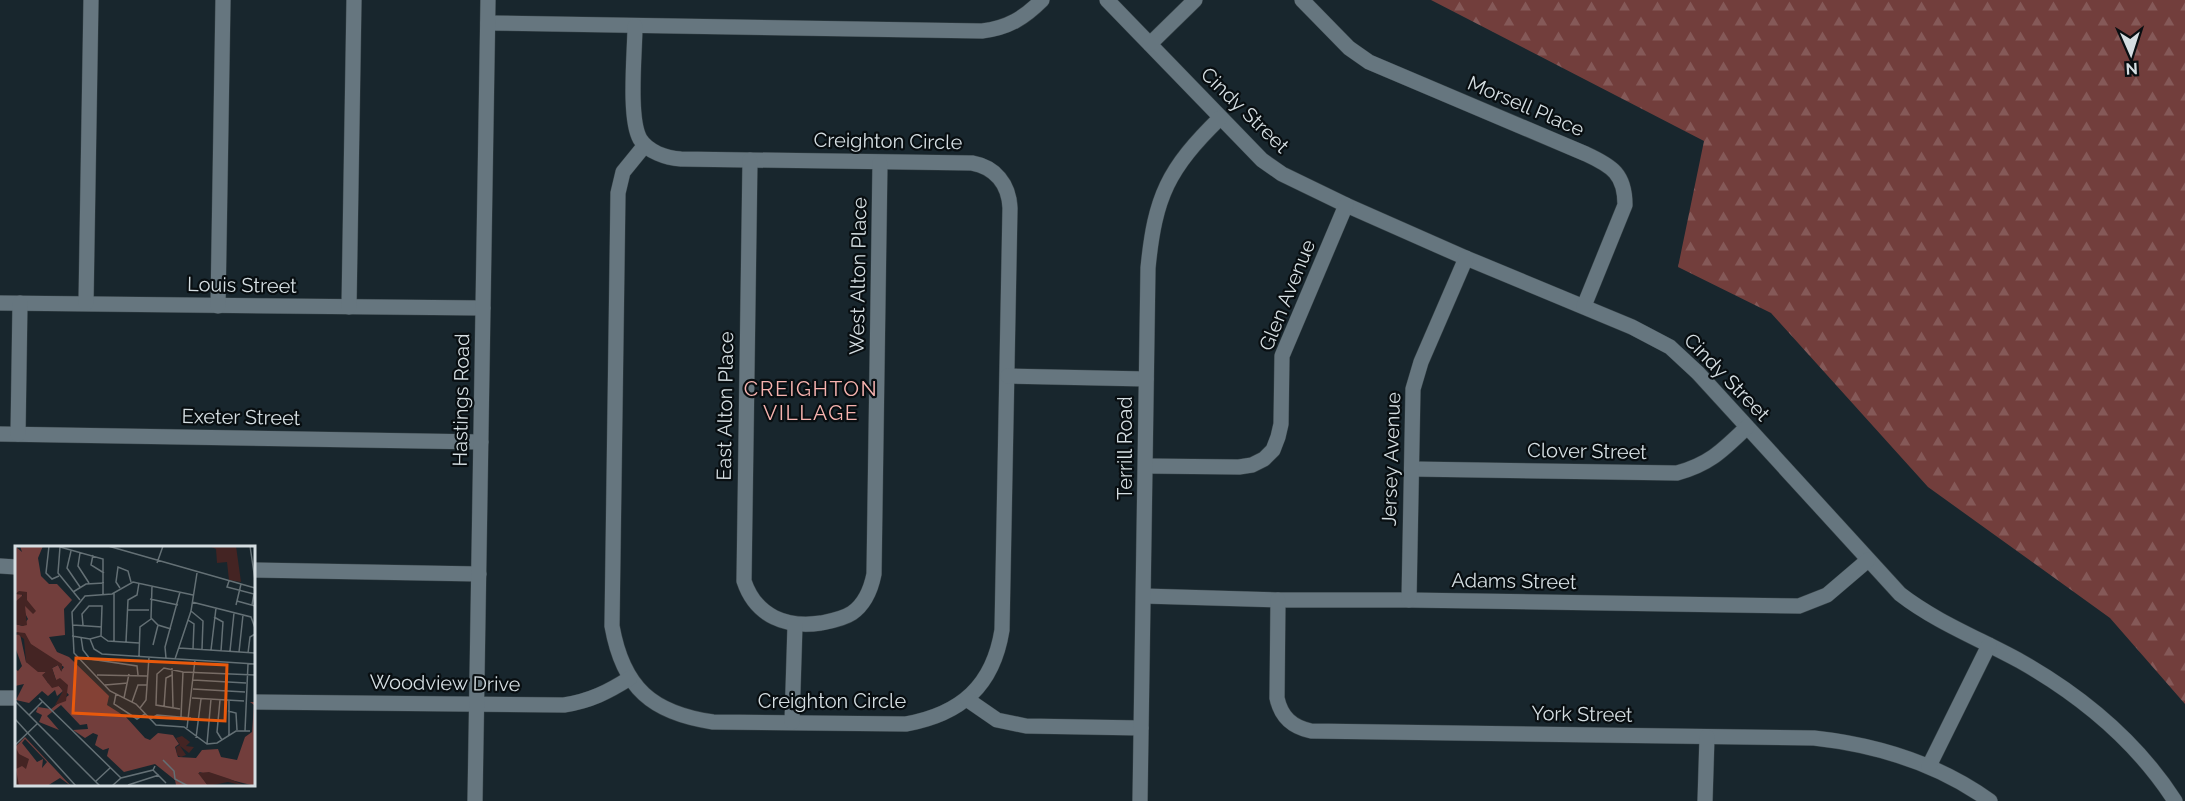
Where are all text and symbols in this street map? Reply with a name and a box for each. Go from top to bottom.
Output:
north arrow [2101,24,2161,84]
text: N [2125,59,2138,78]
street label: Cindy Street [1196,62,1294,158]
street label: Morsell Place [1464,71,1588,141]
street label: Creighton Circle [814,128,963,154]
street label: West Alton Place [845,197,871,355]
street label: Glen Avenue [1254,236,1320,354]
street label: Louis Street [187,272,297,298]
street label: Cindy Street [1679,328,1775,426]
street label: East Alton Place [712,331,738,481]
street label: Hastings Road [448,333,474,467]
district label: CREIGHTON VILLAGE [744,376,878,425]
street label: Jersey Avenue [1377,391,1405,527]
street label: Terrill Road [1113,396,1137,500]
street label: Exeter Street [181,404,301,430]
street label: Clover Street [1527,438,1647,464]
inset map [15,546,255,786]
street label: Adams Street [1451,568,1577,594]
street label: Woodview Drive [369,670,521,696]
street label: Creighton Circle [758,689,907,713]
street label: York Street [1531,701,1633,727]

